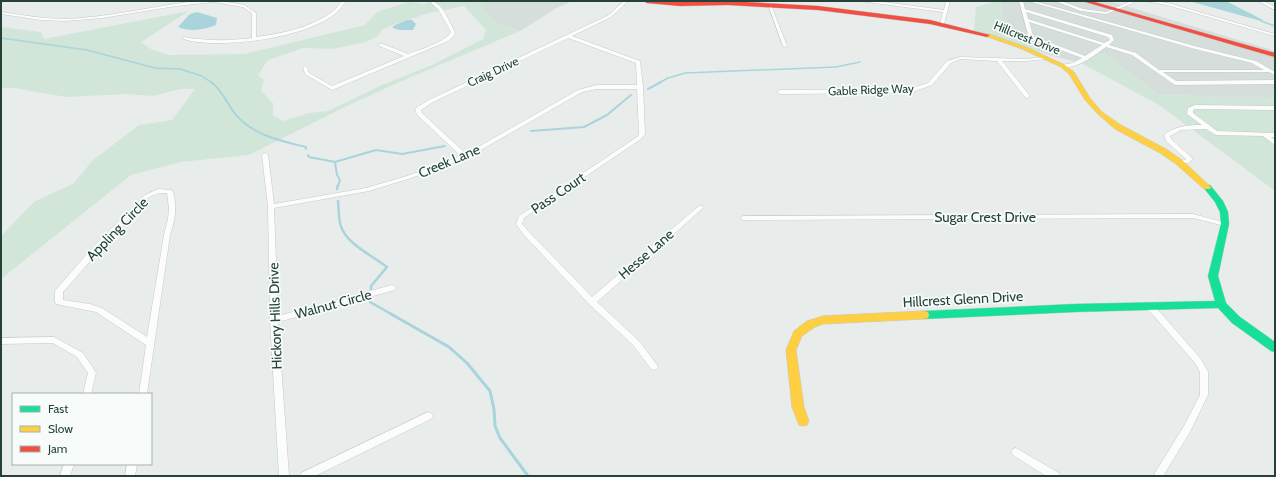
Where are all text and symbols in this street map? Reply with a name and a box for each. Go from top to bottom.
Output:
street label: Hillcrest Drive [992,17,1063,58]
street label: Craig Drive [465,53,521,90]
street label: Gable Ridge Way [828,81,914,98]
street label: Creek Lane [415,140,483,182]
street label: Pass Court [527,168,589,218]
street label: Appling Circle [82,193,152,265]
street label: Sugar Crest Drive [934,208,1036,226]
street label: Hesse Lane [615,225,677,283]
street label: Hickory Hills Drive [264,262,286,370]
street label: Walnut Circle [293,285,373,323]
street label: Hillcrest Glenn Drive [902,287,1024,311]
legend [12,393,152,465]
text: Fast [48,401,68,416]
text: Slow [48,421,73,436]
text: Jam [47,441,67,456]

